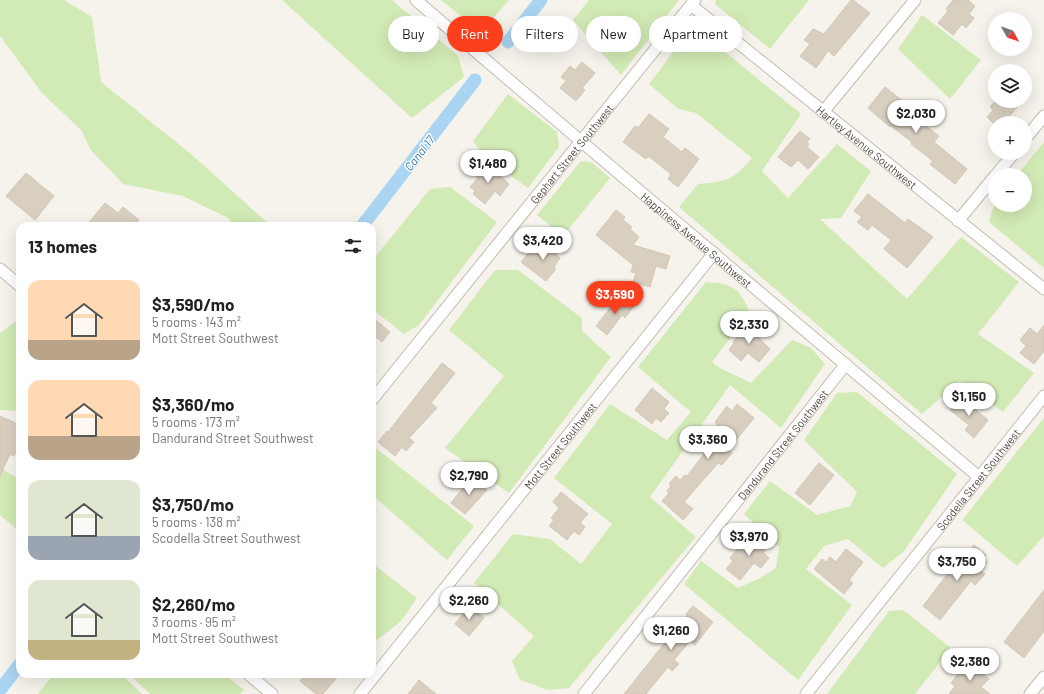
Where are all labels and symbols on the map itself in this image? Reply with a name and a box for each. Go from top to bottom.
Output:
north arrow [988,12,1032,56]
pin: $2,030 [883,100,949,134]
street label: Gephart Street Southwest [527,101,615,206]
street label: Hartley Avenue Southwest [814,102,920,191]
water label: Canal 17 [401,132,438,173]
pin: $1,480 [455,150,521,184]
street label: Happiness Avenue Southwest [639,189,755,289]
pin: $3,420 [510,227,576,261]
pin: $3,590 [582,281,648,315]
pin: $2,330 [716,311,782,345]
pin: $1,150 [936,383,1002,417]
street label: Dandurand Street Southwest [735,386,830,502]
street label: Mott Street Southwest [521,399,598,491]
pin: $3,360 [675,426,741,460]
street label: Scodella Street Southwest [933,426,1022,532]
pin: $2,790 [436,462,502,496]
pin: $3,970 [716,523,782,557]
pin: $3,750 [924,548,990,582]
pin: $2,260 [436,587,502,621]
pin: $1,260 [638,617,704,651]
pin: $2,380 [937,648,1003,682]

